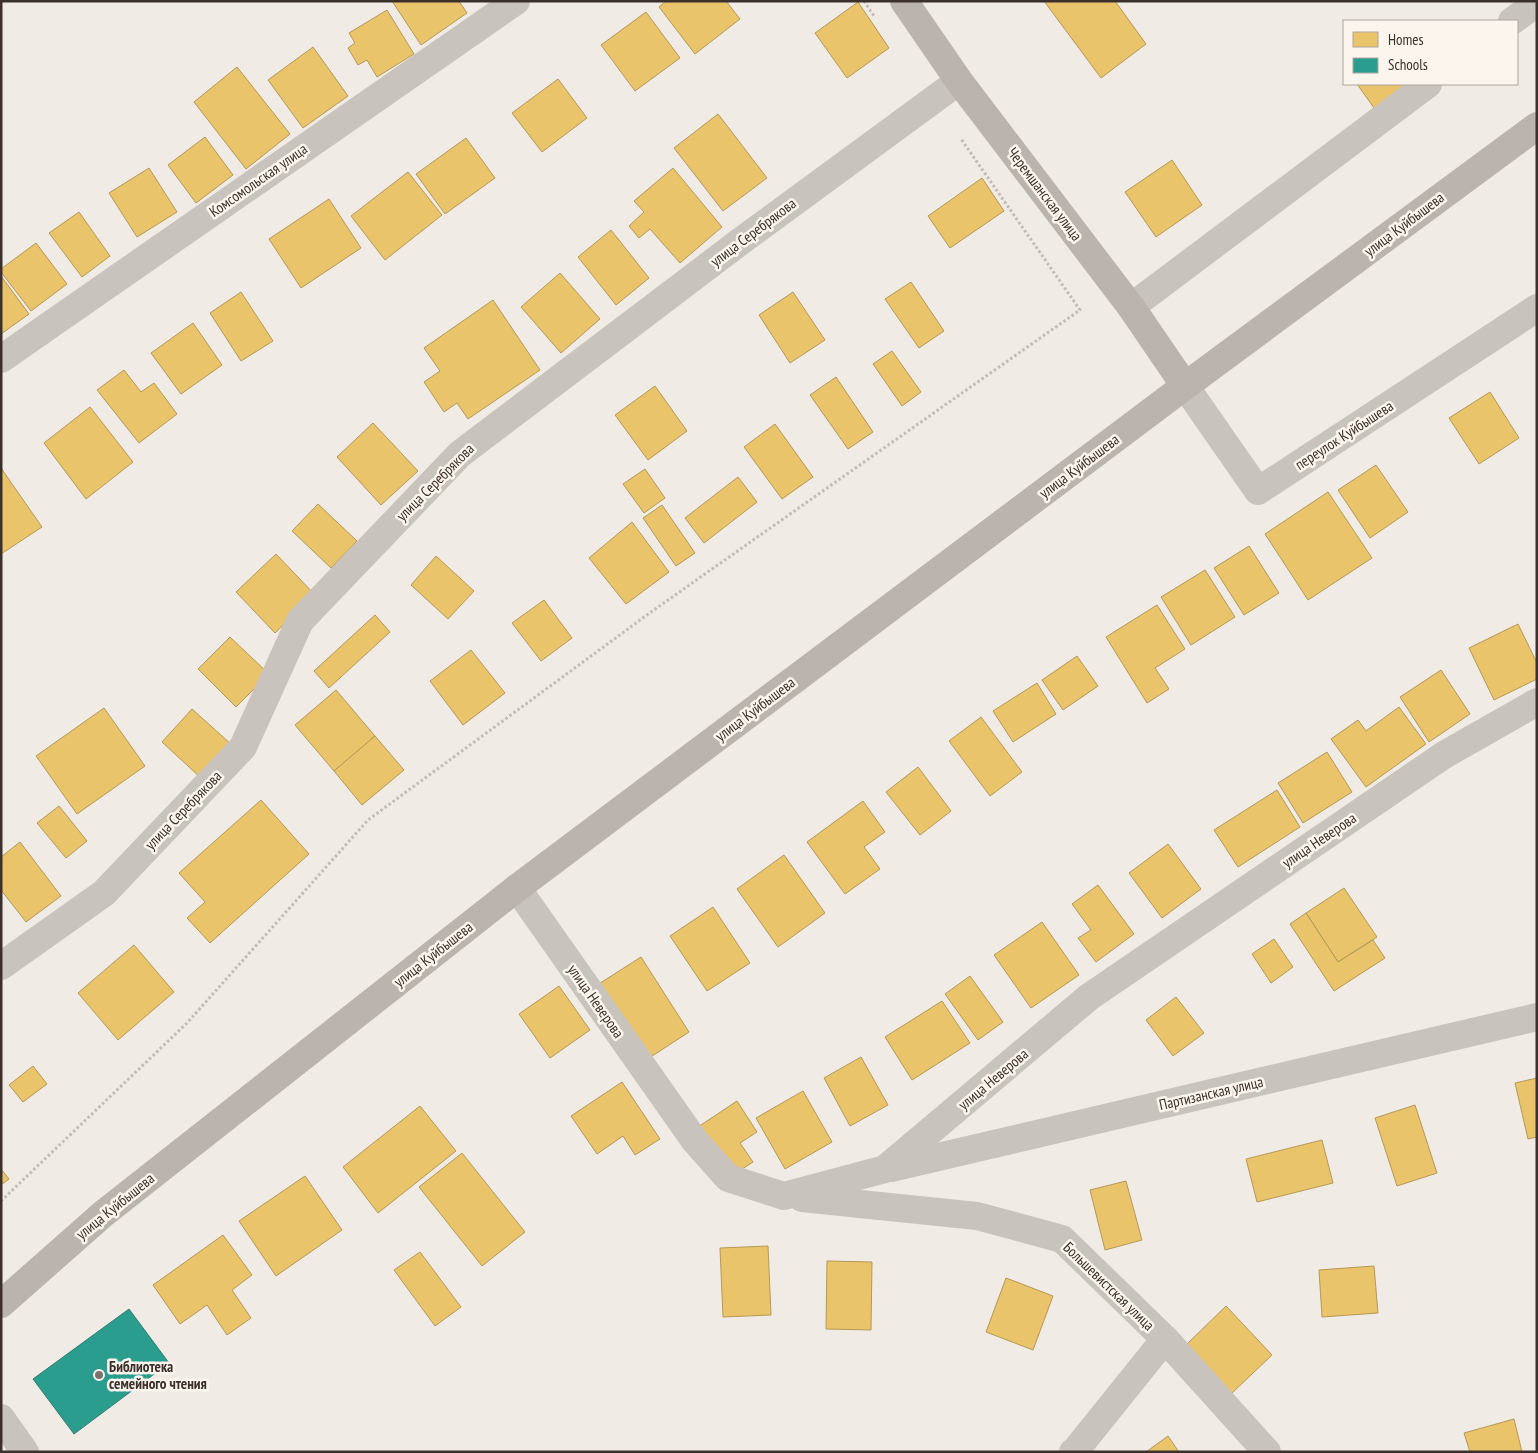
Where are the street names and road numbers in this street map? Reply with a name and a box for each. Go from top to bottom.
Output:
street label: Комсомольская улица [205,139,311,221]
street label: Черемшанская улица [1004,143,1086,245]
street label: улица Куйбышева [1360,188,1448,260]
street label: улица Серебрякова [706,194,800,270]
street label: переулок Куйбышева [1291,396,1397,474]
street label: улица Куйбышева [1035,430,1123,502]
street label: улица Серебрякова [392,439,478,525]
street label: улица Куйбышева [711,673,799,745]
street label: улица Серебрякова [141,767,225,853]
street label: улица Неверова [1278,808,1360,872]
street label: улица Куйбышева [390,917,476,991]
street label: улица Неверова [564,961,628,1041]
street label: улица Неверова [954,1044,1032,1114]
street label: Партизанская улица [1157,1072,1265,1114]
street label: улица Куйбышева [72,1169,158,1243]
street label: Большевистская улица [1059,1238,1159,1334]

